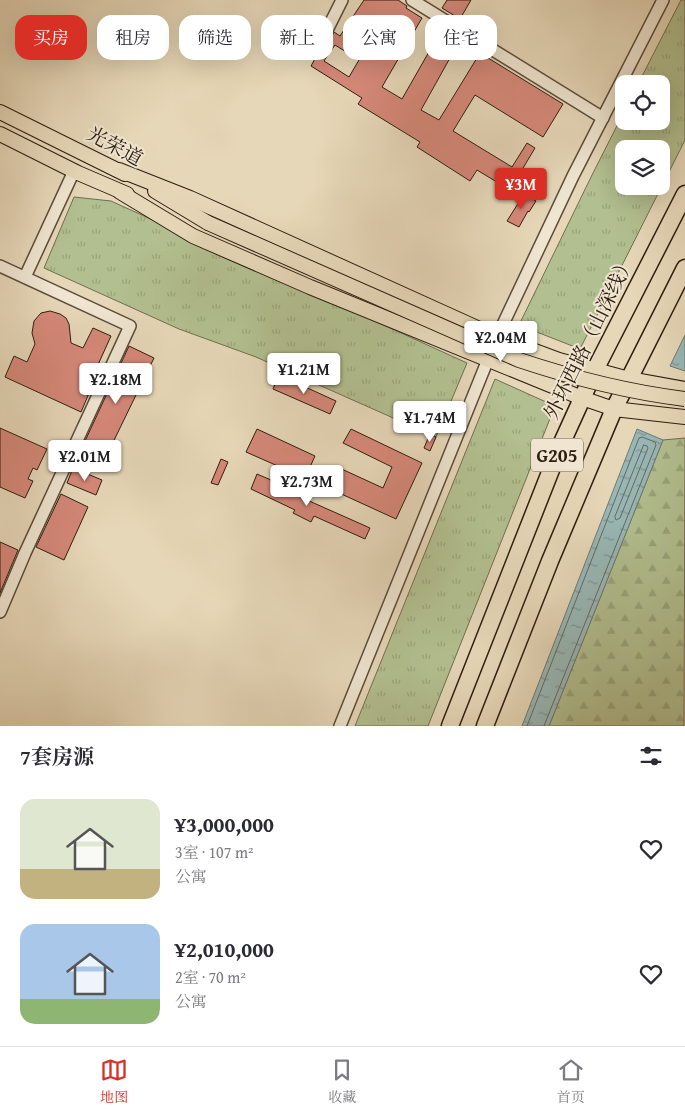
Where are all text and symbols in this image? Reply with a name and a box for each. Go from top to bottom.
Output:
chip: 买房 [15,15,87,60]
chip: 租房 [97,15,169,60]
chip: 筛选 [179,15,251,60]
chip: 新上 [261,15,333,60]
chip: 公寓 [343,15,415,60]
chip: 住宅 [425,15,497,60]
map controls [615,75,670,195]
button: locate [615,75,670,130]
street label: 光荣道 [82,119,149,172]
button: layers [615,140,670,195]
pin: ¥3M [497,168,545,210]
text: ¥3M [506,172,536,196]
street label: 外环西路（山深线） [536,250,641,424]
pin: ¥2.04M [460,320,542,363]
text: ¥2.04M [475,325,527,349]
pin: ¥1.21M [263,352,345,395]
text: ¥1.21M [278,357,330,381]
pin: ¥2.18M [75,362,157,405]
text: ¥2.18M [90,367,142,391]
pin: ¥1.74M [389,400,471,443]
text: ¥1.74M [404,405,456,429]
road number: G205 [531,438,583,472]
pin: ¥2.01M [44,440,126,482]
text: ¥2.01M [59,444,111,468]
pin: ¥2.73M [266,464,348,507]
text: ¥2.73M [281,469,333,493]
text: 7套房源 [20,741,94,772]
icon: filters [637,742,665,770]
text: ¥3,000,000 [175,809,274,840]
icon: home [60,819,120,879]
icon: heart [637,835,665,863]
text: 3室 · 107 m² [175,840,254,864]
text: 公寓 [175,864,207,888]
text: ¥2,010,000 [175,934,274,965]
icon: home [60,944,120,1004]
icon: heart [637,960,665,988]
text: 2室 · 70 m² [175,965,246,989]
text: 公寓 [175,989,207,1013]
tab: 地图 [100,1056,128,1107]
tab: 收藏 [328,1056,356,1107]
tab: 首页 [557,1056,585,1107]

